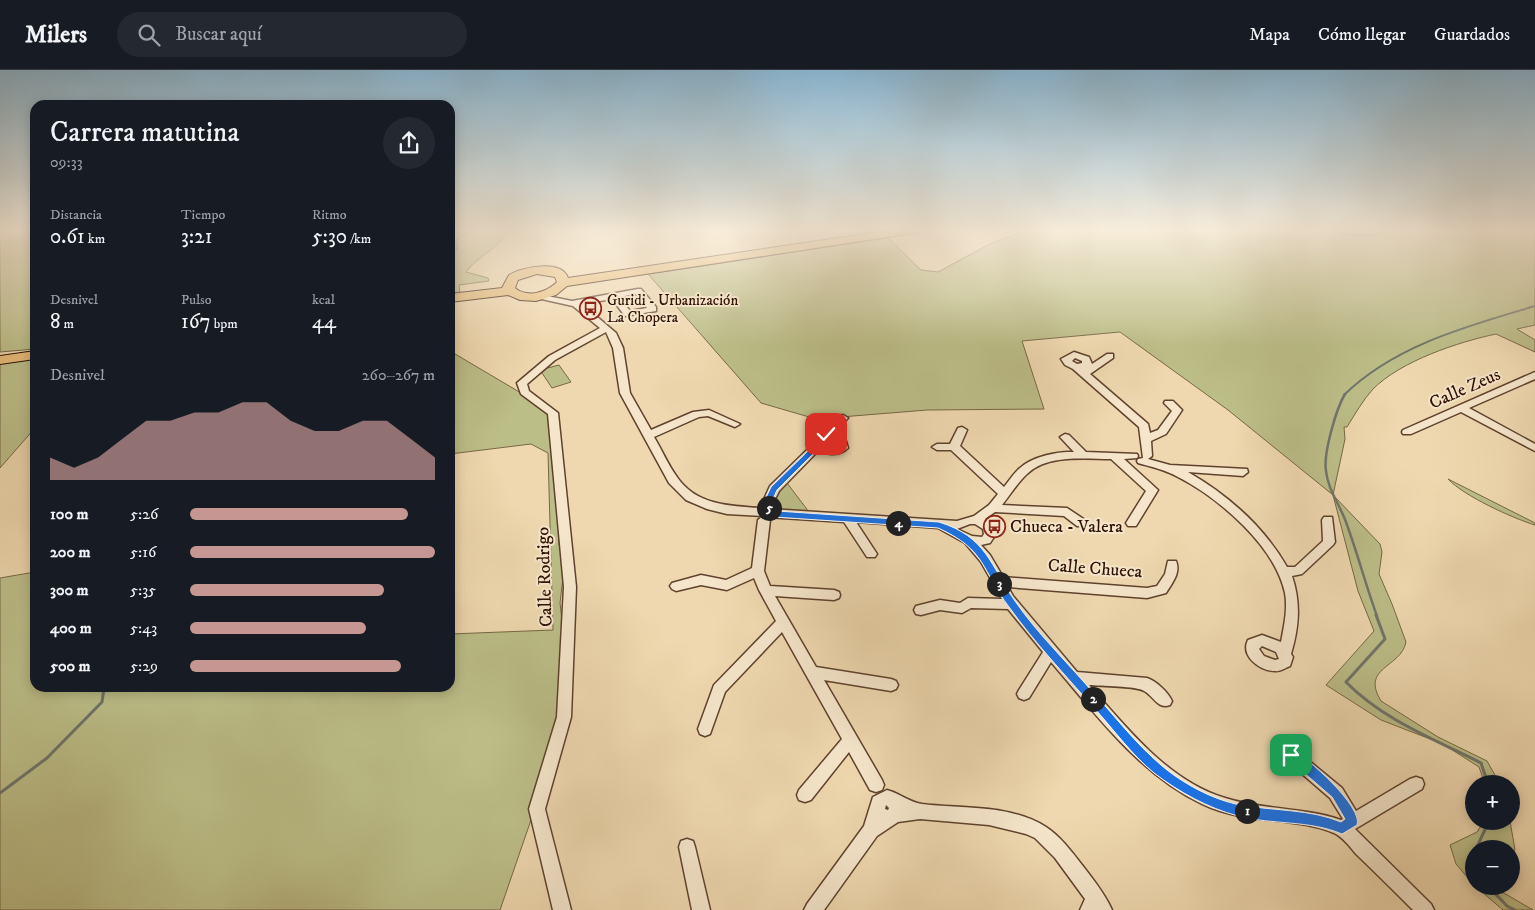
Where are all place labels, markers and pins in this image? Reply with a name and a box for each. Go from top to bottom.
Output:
place label: Guridi - Urbanización La Chopera [607,291,738,327]
bus stop icon: Guridi - Urbanización La Chopera [579,297,603,321]
pin [805,413,847,455]
pin: 5 [756,496,782,520]
pin: 4 [886,510,910,536]
bus stop icon: Chueca - Valera [982,515,1006,539]
place label: Chueca - Valera [1010,516,1123,538]
pin: 3 [986,572,1012,596]
pin: 2 [1080,686,1106,712]
pin [1270,734,1312,776]
pin: 1 [1234,798,1260,824]

